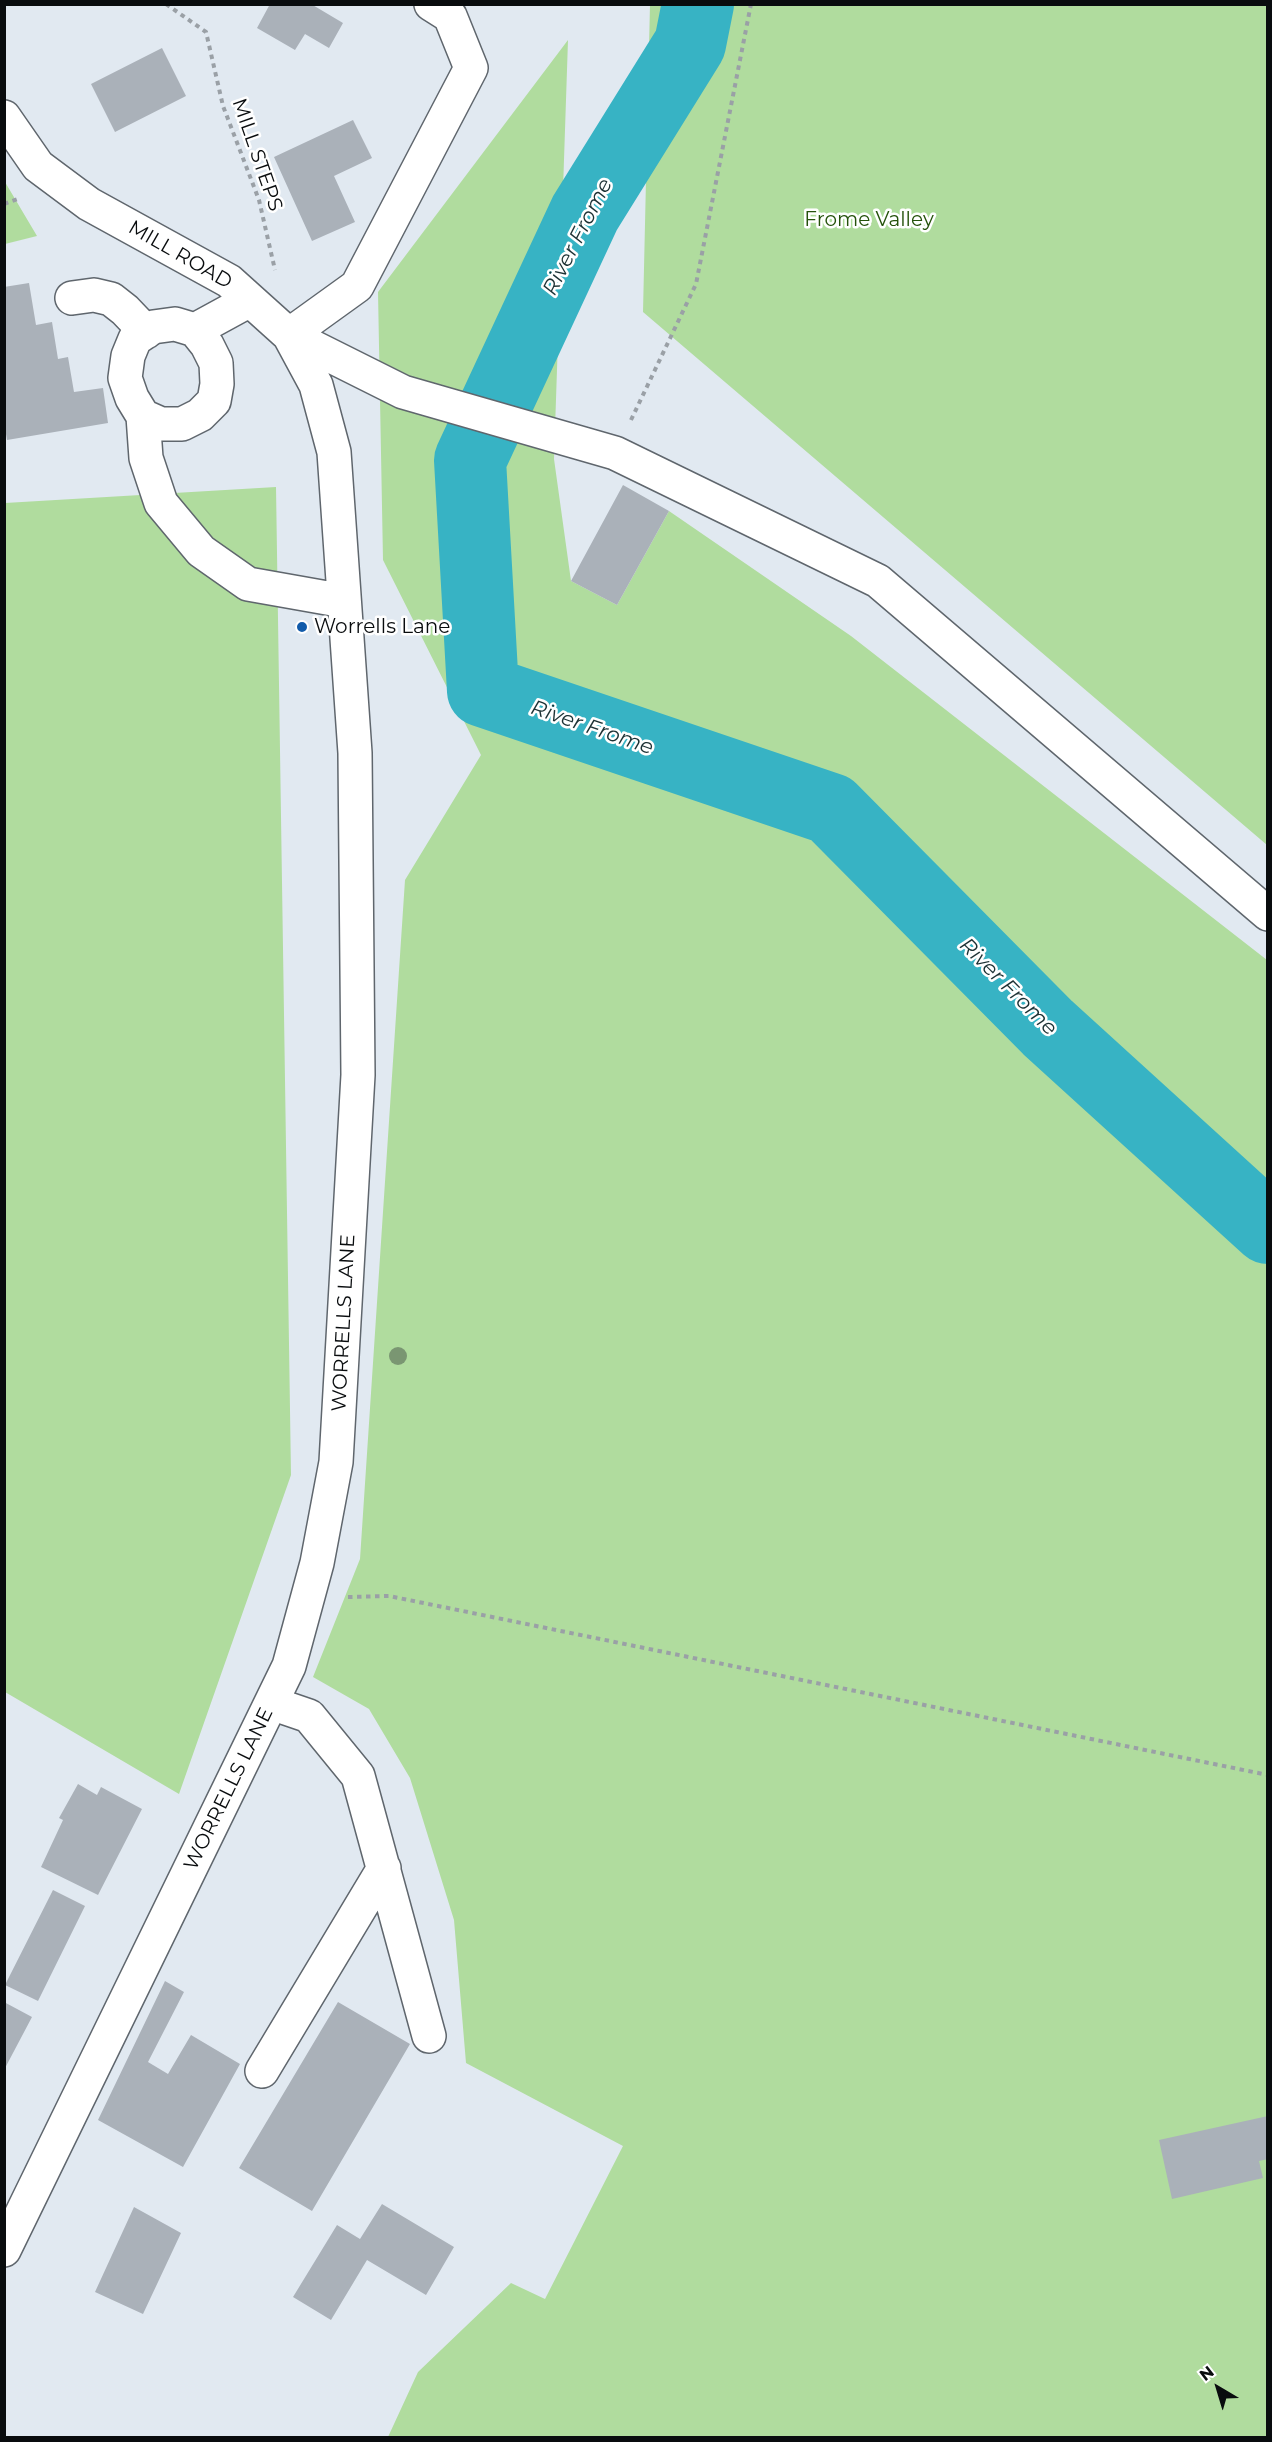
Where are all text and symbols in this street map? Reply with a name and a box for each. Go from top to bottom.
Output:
street label: MILL STEPS [227,96,287,214]
water label: River Frome [538,174,618,300]
park label: Frome Valley [804,208,934,232]
street label: MILL ROAD [124,216,236,294]
place label: Worrells Lane [314,615,450,639]
marker: Worrells Lane [295,620,309,634]
water label: River Frome [527,695,657,761]
water label: River Frome [954,933,1062,1041]
street label: WORRELLS LANE [327,1234,361,1412]
street label: WORRELLS LANE [179,1704,279,1874]
north arrow [1188,2358,1248,2418]
text: N [1196,2362,1218,2385]

